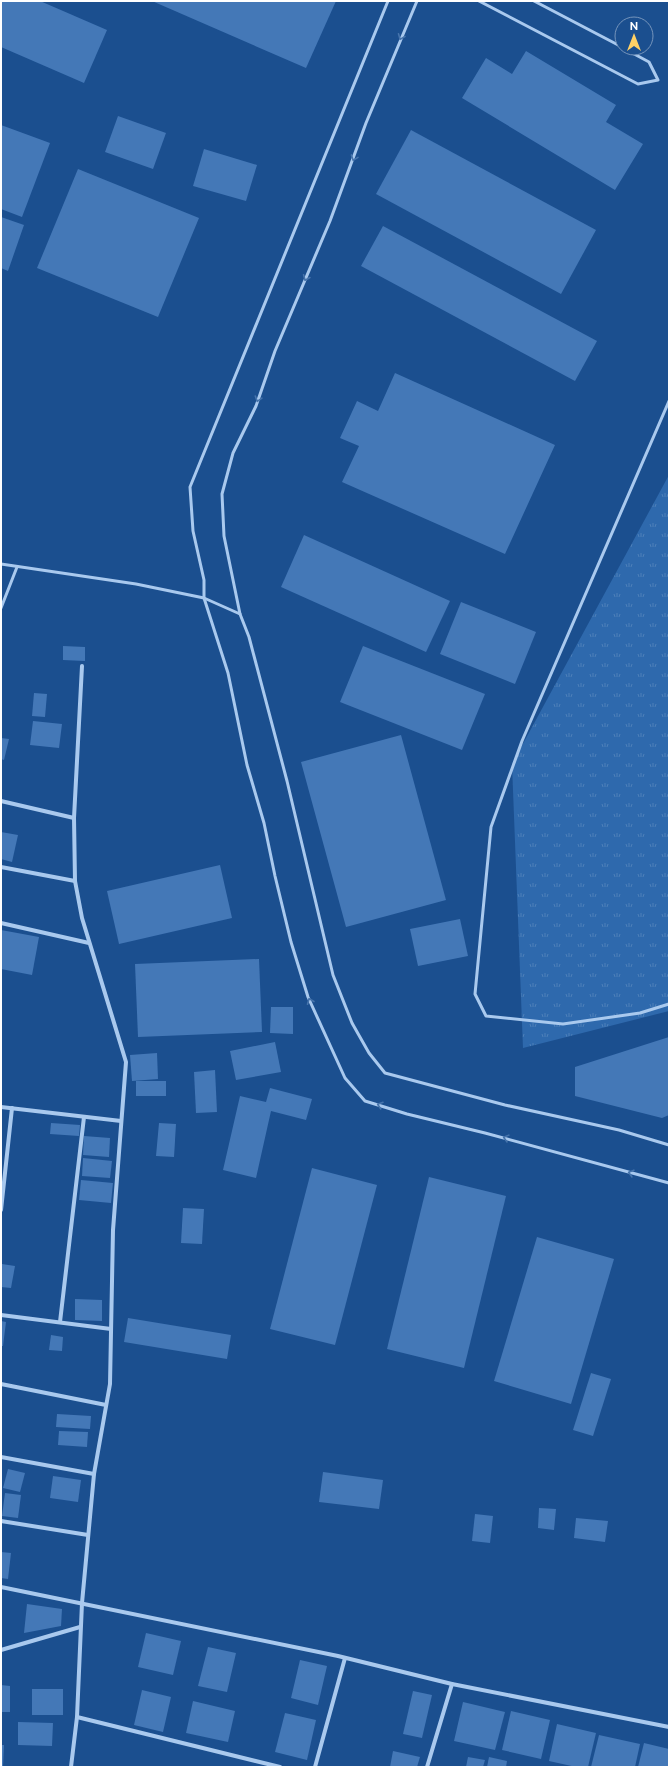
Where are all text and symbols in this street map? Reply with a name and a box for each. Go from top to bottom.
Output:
north arrow [614,16,654,56]
text: N [630,20,638,33]
one-way arrow [398,33,406,40]
one-way arrow [350,154,358,161]
one-way arrow [303,274,311,282]
one-way arrow [255,396,263,403]
one-way arrow [307,998,315,1005]
one-way arrow [377,1102,384,1110]
one-way arrow [503,1134,510,1143]
one-way arrow [628,1169,635,1178]

